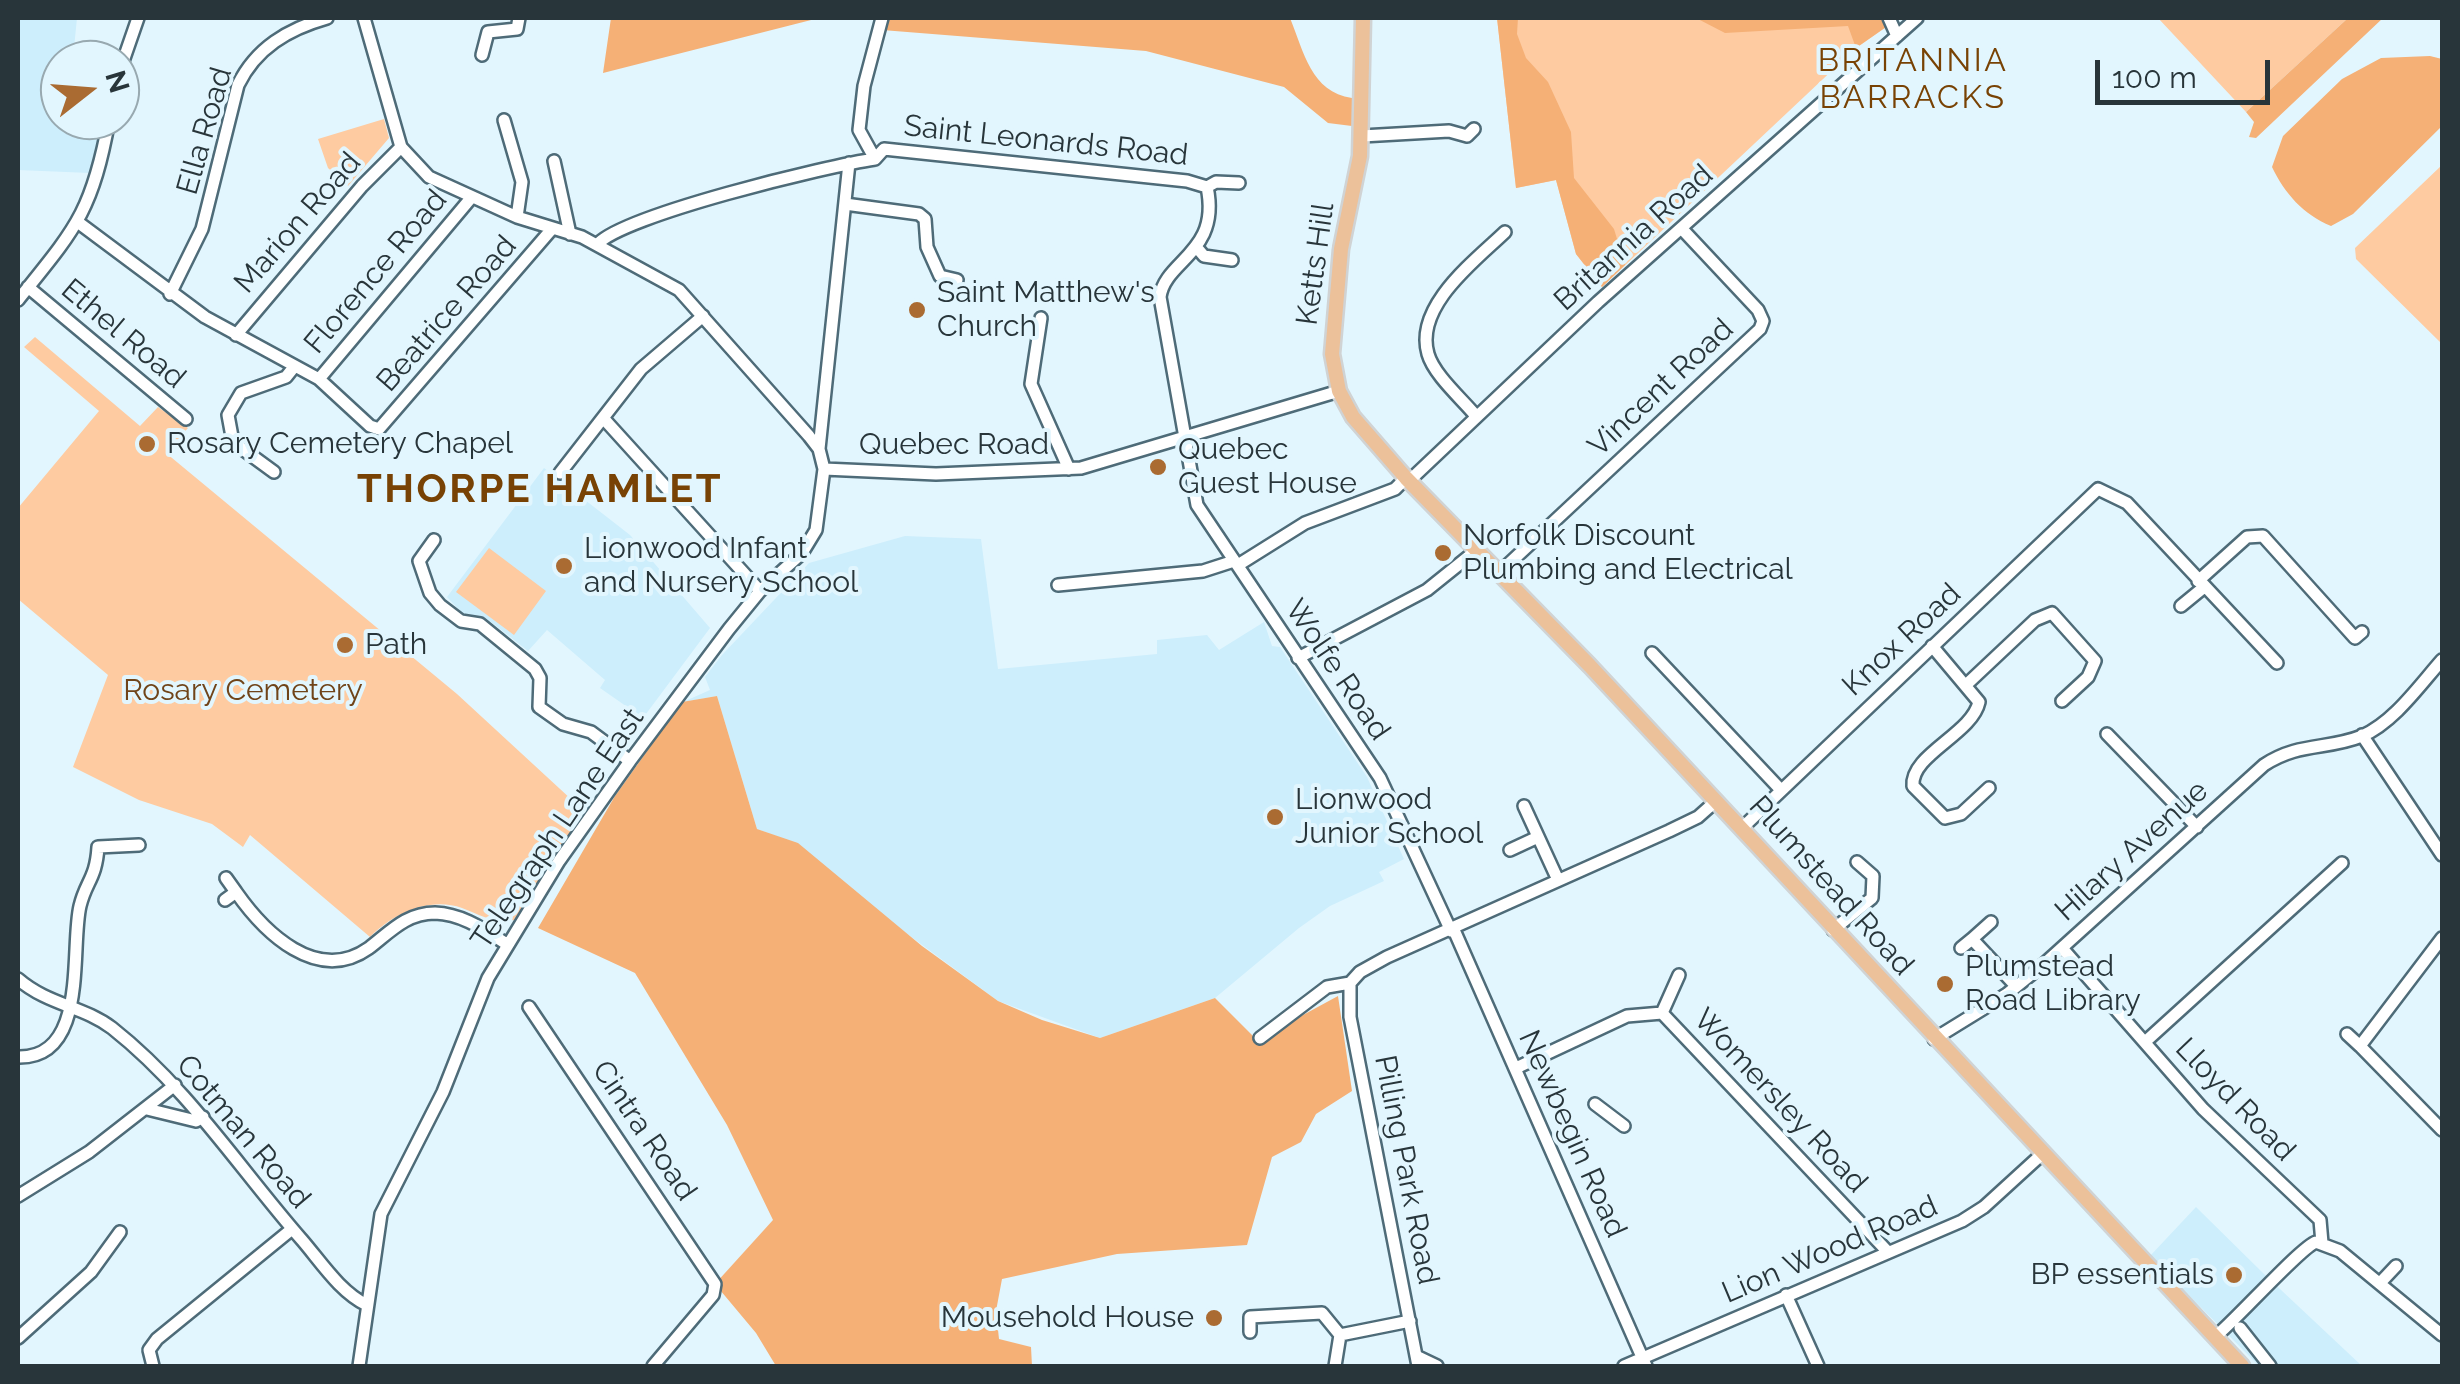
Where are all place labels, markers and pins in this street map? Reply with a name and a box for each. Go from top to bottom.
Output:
place label: Saint Matthew's Church [937,275,1155,346]
marker: Saint Matthew's Church [906,299,928,321]
place label: Rosary Cemetery Chapel [167,426,513,462]
place label: Quebec Guest House [1178,432,1357,502]
marker: Rosary Cemetery Chapel [136,433,158,455]
marker: Quebec Guest House [1147,456,1169,478]
place label: Norfolk Discount Plumbing and Electrical [1463,518,1793,588]
place label: Lionwood Infant and Nursery School [584,531,858,602]
marker: Norfolk Discount Plumbing and Electrical [1432,542,1454,564]
marker: Lionwood Infant and Nursery School [553,555,575,577]
place label: Path [365,627,427,663]
marker: Path [334,634,356,656]
place label: Lionwood Junior School [1295,782,1483,852]
marker: Lionwood Junior School [1264,806,1286,828]
place label: Plumstead Road Library [1965,949,2141,1020]
marker: Plumstead Road Library [1934,973,1956,995]
place label: BP essentials [2031,1257,2214,1293]
marker: BP essentials [2223,1264,2245,1286]
place label: Mousehold House [941,1300,1194,1336]
marker: Mousehold House [1203,1307,1225,1329]

